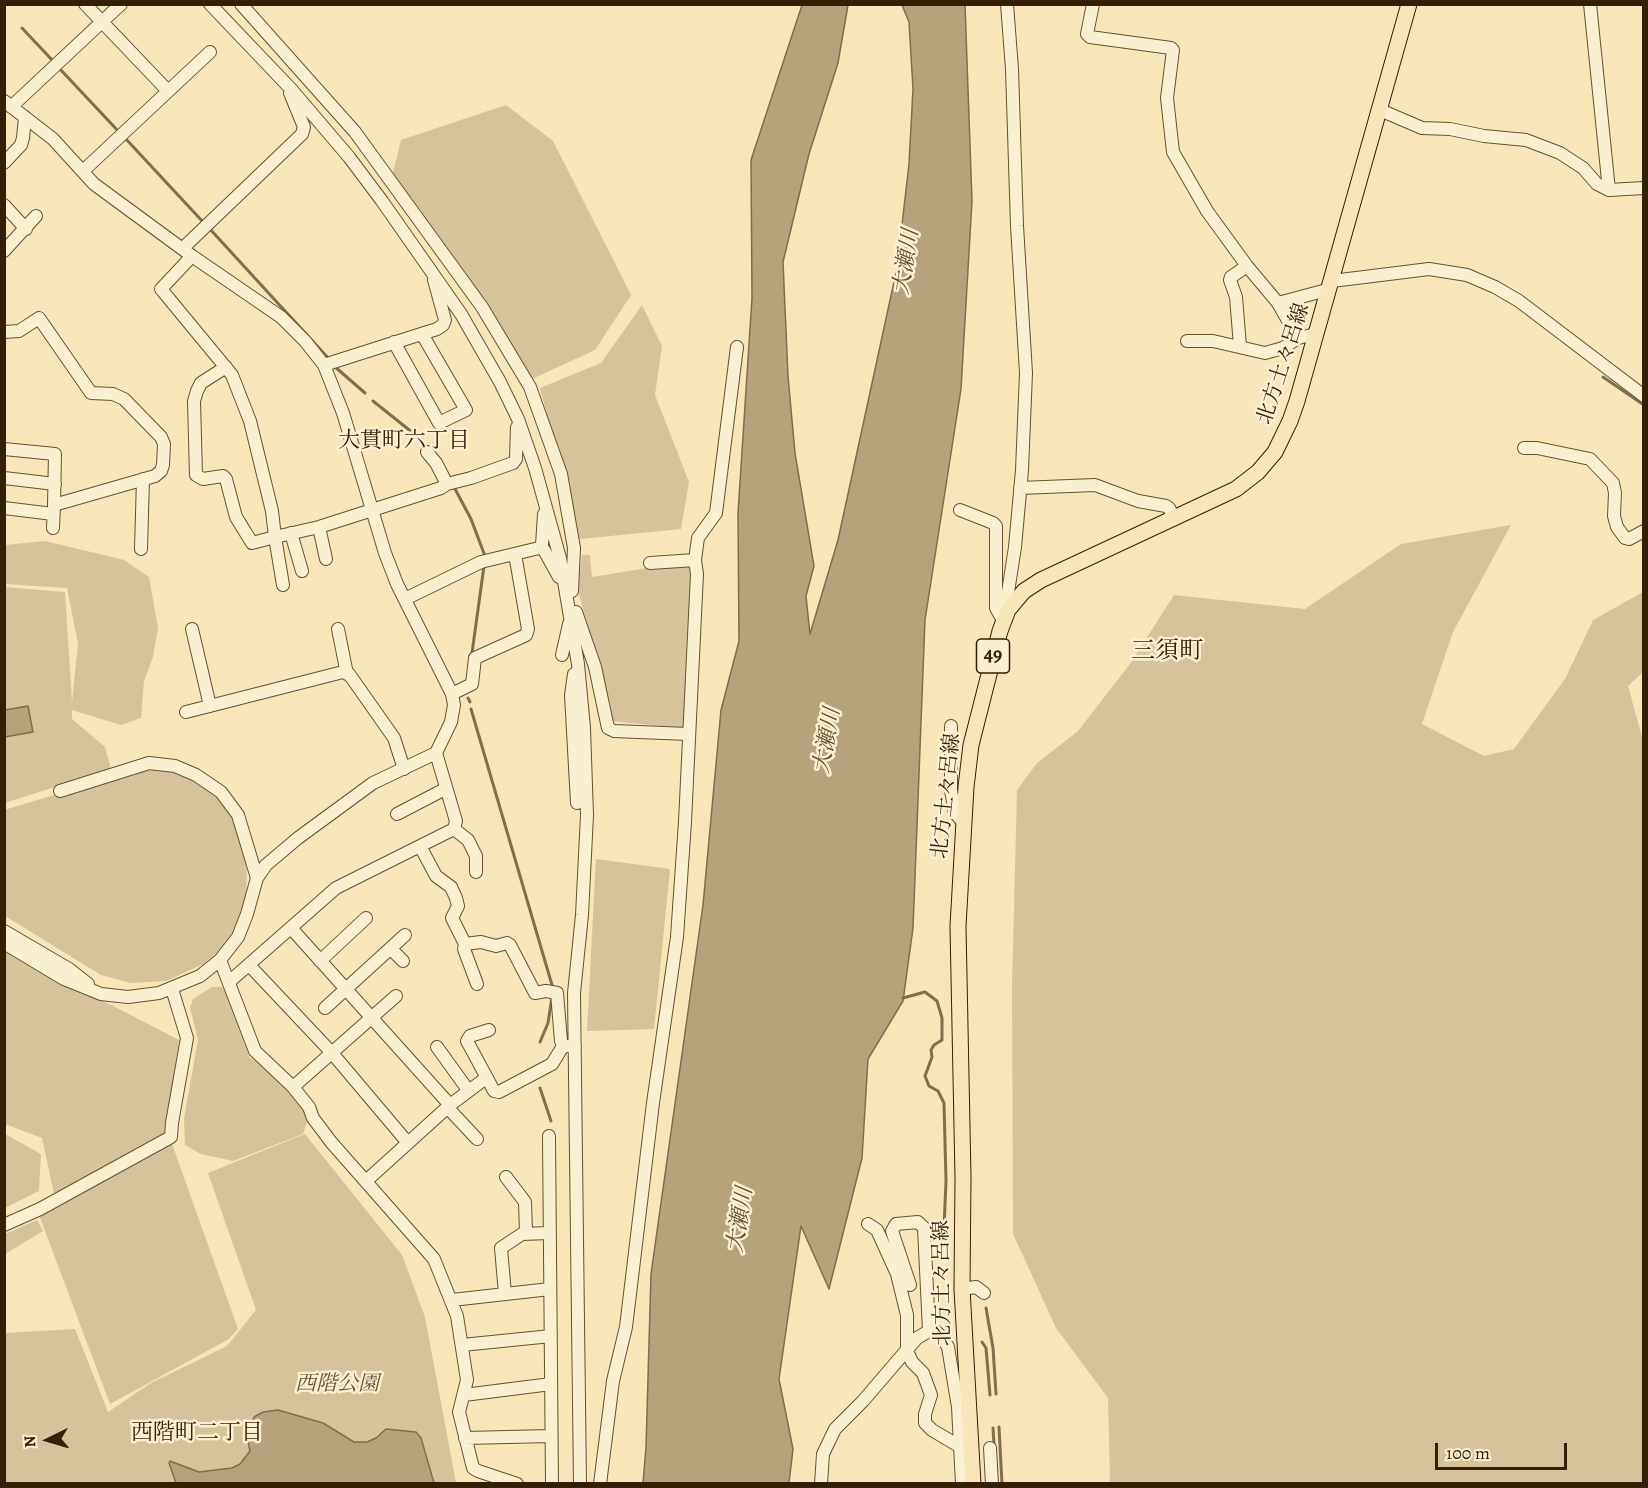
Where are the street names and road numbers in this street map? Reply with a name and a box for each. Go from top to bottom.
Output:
street label: 北方土々呂線 [1253,300,1315,428]
road number: 49 [976,639,1010,673]
street label: 北方土々呂線 [928,732,966,860]
street label: 北方土々呂線 [929,1220,957,1346]

